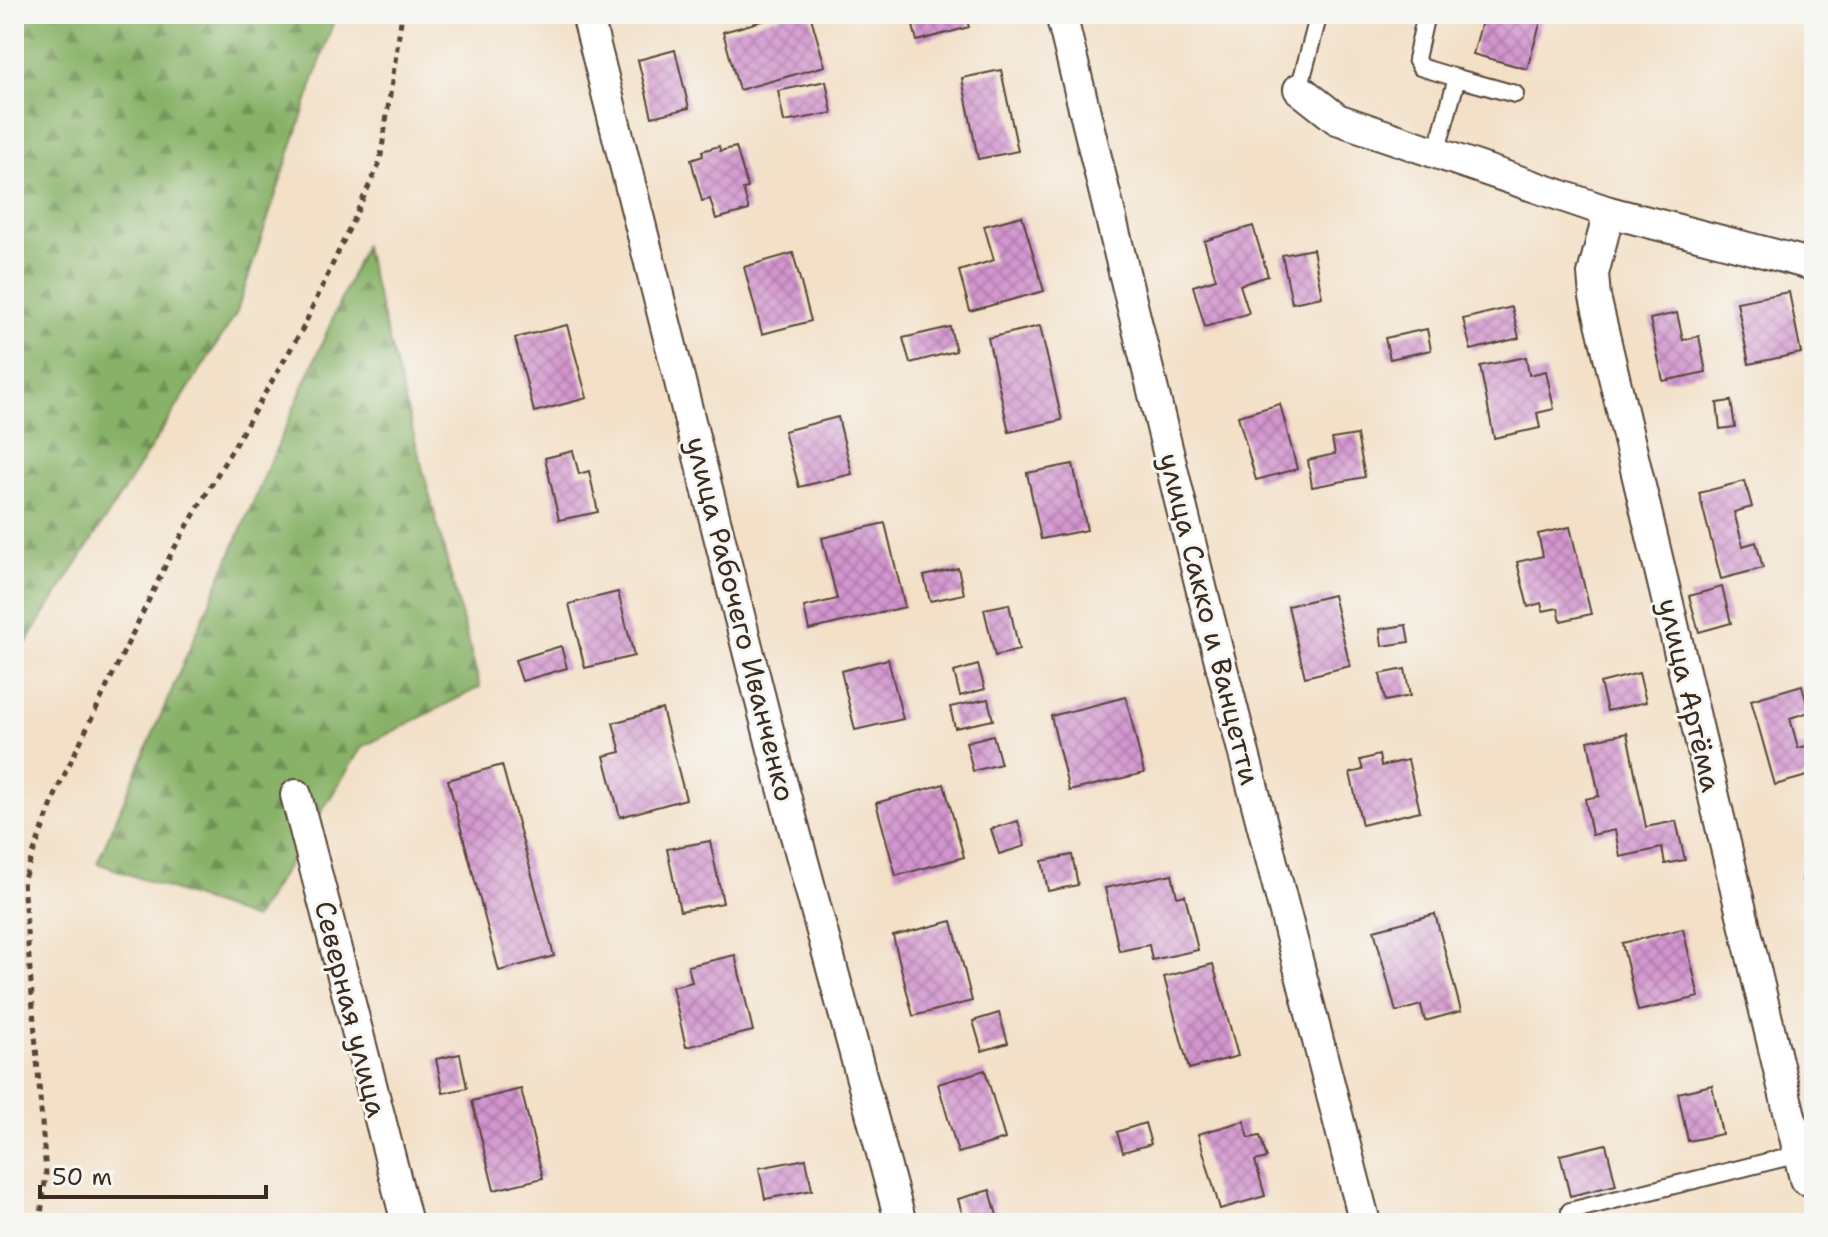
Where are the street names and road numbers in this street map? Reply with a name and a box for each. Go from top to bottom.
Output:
street label: улица Рабочего Иванченко [677,433,805,805]
street label: улица Сакко и Ванцетти [1150,449,1270,789]
street label: улица Артёма [1649,595,1731,795]
street label: Северная улица [306,897,396,1121]

